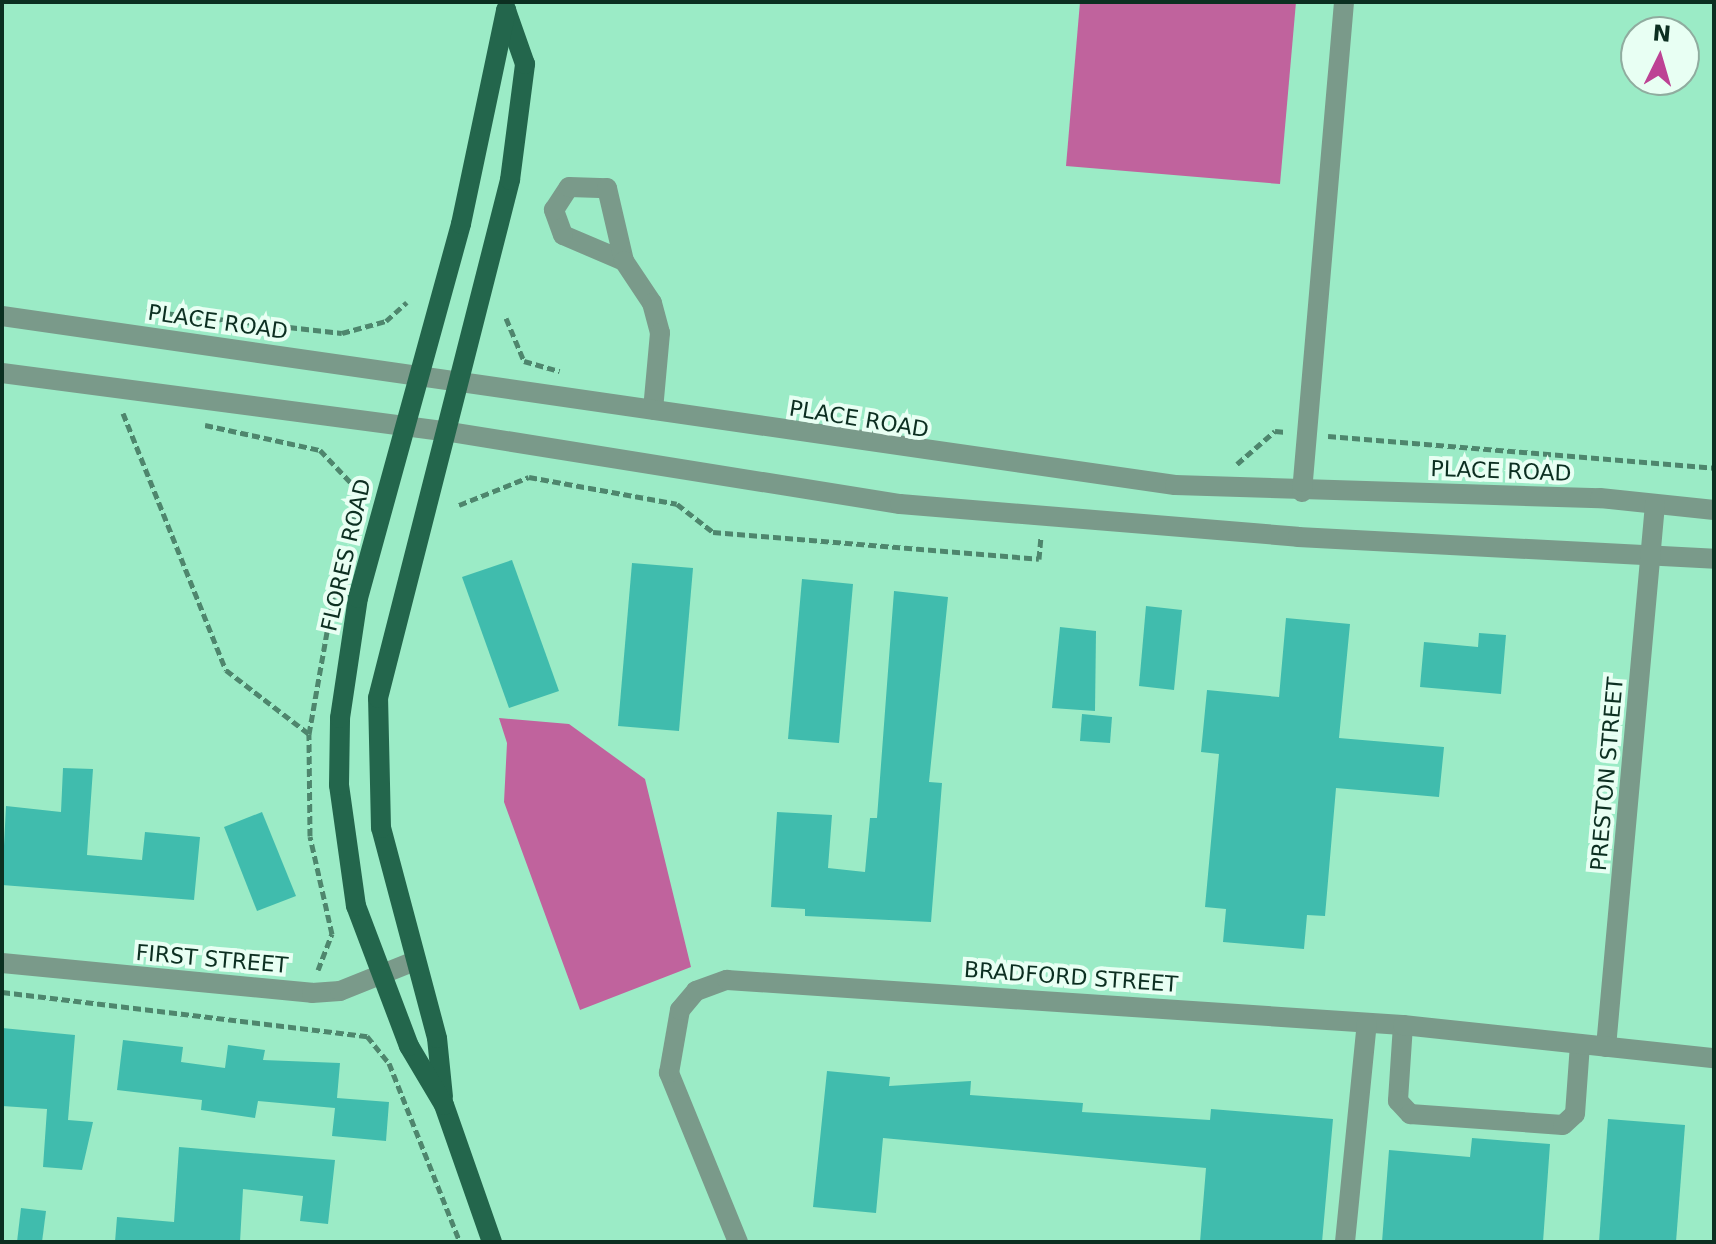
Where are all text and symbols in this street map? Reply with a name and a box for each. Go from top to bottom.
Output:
north arrow [1620,16,1700,96]
text: N [1652,20,1672,47]
street label: PLACE ROAD [146,299,290,345]
street label: PLACE ROAD [787,395,931,443]
street label: PLACE ROAD [1430,455,1572,487]
street label: FLORES ROAD [316,476,376,634]
street label: PRESTON STREET [1585,676,1629,872]
street label: FIRST STREET [135,939,289,979]
street label: BRADFORD STREET [963,956,1179,998]

